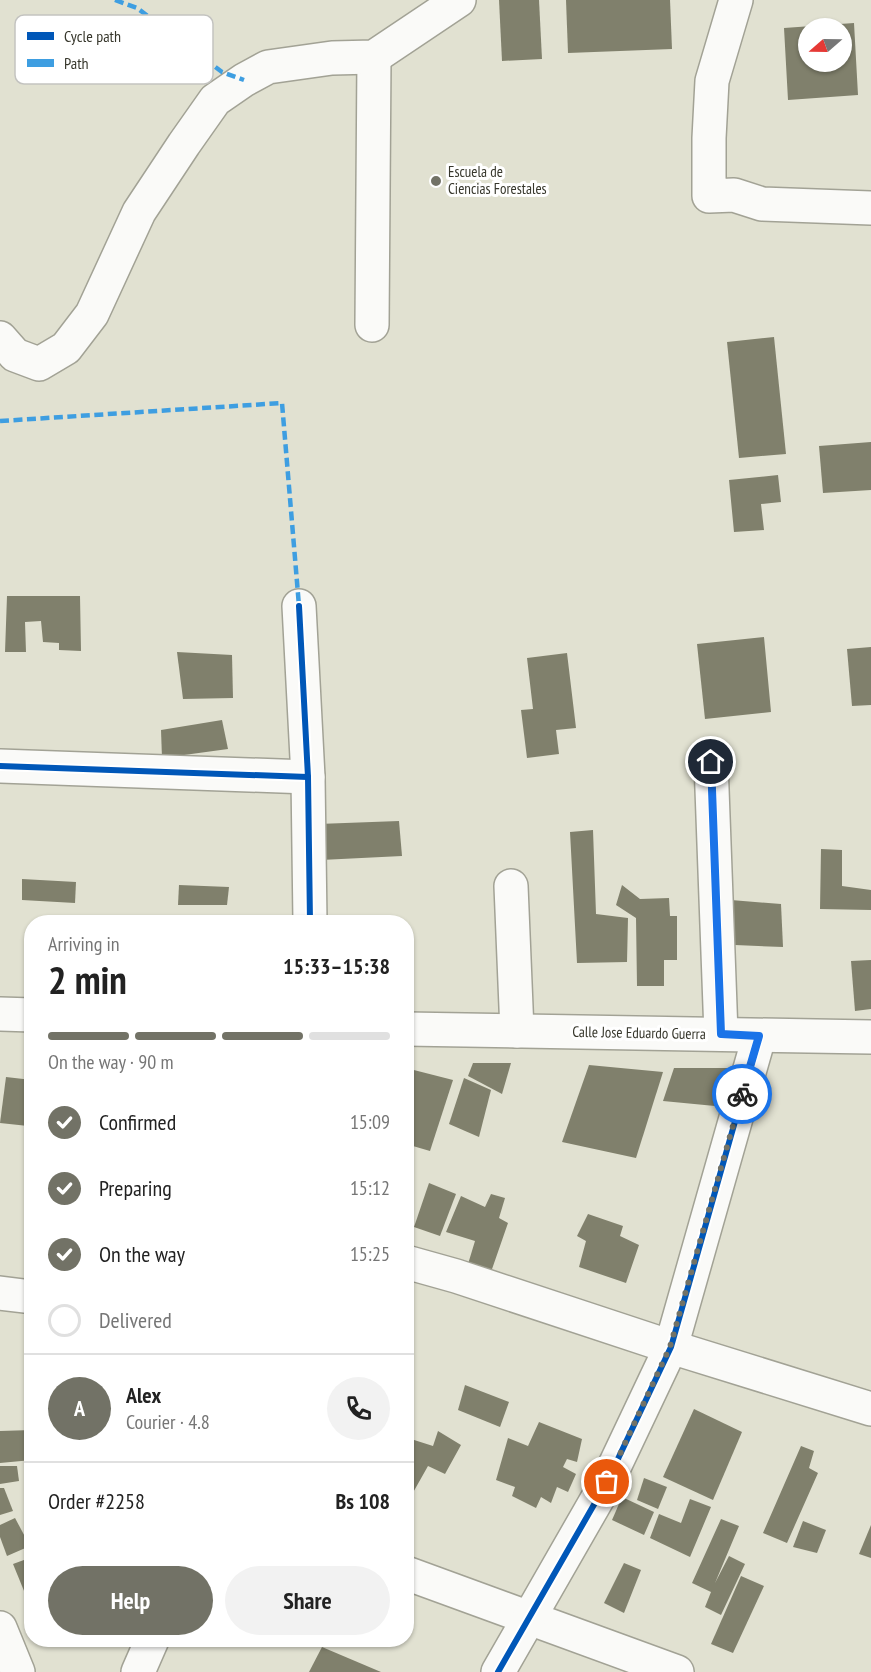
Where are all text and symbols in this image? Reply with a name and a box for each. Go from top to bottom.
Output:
legend [15,15,213,84]
north arrow [798,18,852,72]
map controls [798,18,852,72]
text: Cycle path [64,26,121,46]
text: Path [64,53,89,73]
place label: Escuela de Ciencias Forestales [448,162,547,198]
marker: Escuela de Ciencias Forestales [429,174,443,188]
pin [685,736,736,787]
icon: home [694,745,727,778]
text: Arriving in [48,931,120,957]
text: 15:33–15:38 [283,952,390,980]
text: 2 min [48,954,127,1005]
street label: Calle Jose Eduardo Guerra [572,1022,706,1043]
text: On the way · 90 m [48,1049,174,1075]
courier [712,1064,772,1124]
icon: bike [726,1078,759,1111]
icon: check [48,1106,81,1139]
text: Confirmed [99,1108,176,1136]
text: 15:09 [350,1109,390,1135]
icon: check [48,1172,81,1205]
text: Preparing [99,1174,172,1202]
text: 15:12 [350,1175,390,1201]
icon: check [48,1238,81,1271]
text: On the way [99,1240,185,1268]
text: 15:25 [350,1241,390,1267]
text: Delivered [99,1306,172,1334]
button: phone [327,1377,390,1440]
text: Alex [126,1381,161,1409]
text: A [74,1394,85,1422]
text: Courier · 4.8 [126,1409,210,1435]
pin [581,1456,632,1507]
icon: bag [590,1465,623,1498]
text: Order #2258 [48,1487,145,1515]
text: Bs 108 [335,1487,390,1515]
button: Help [48,1566,213,1635]
button: Share [225,1566,390,1635]

